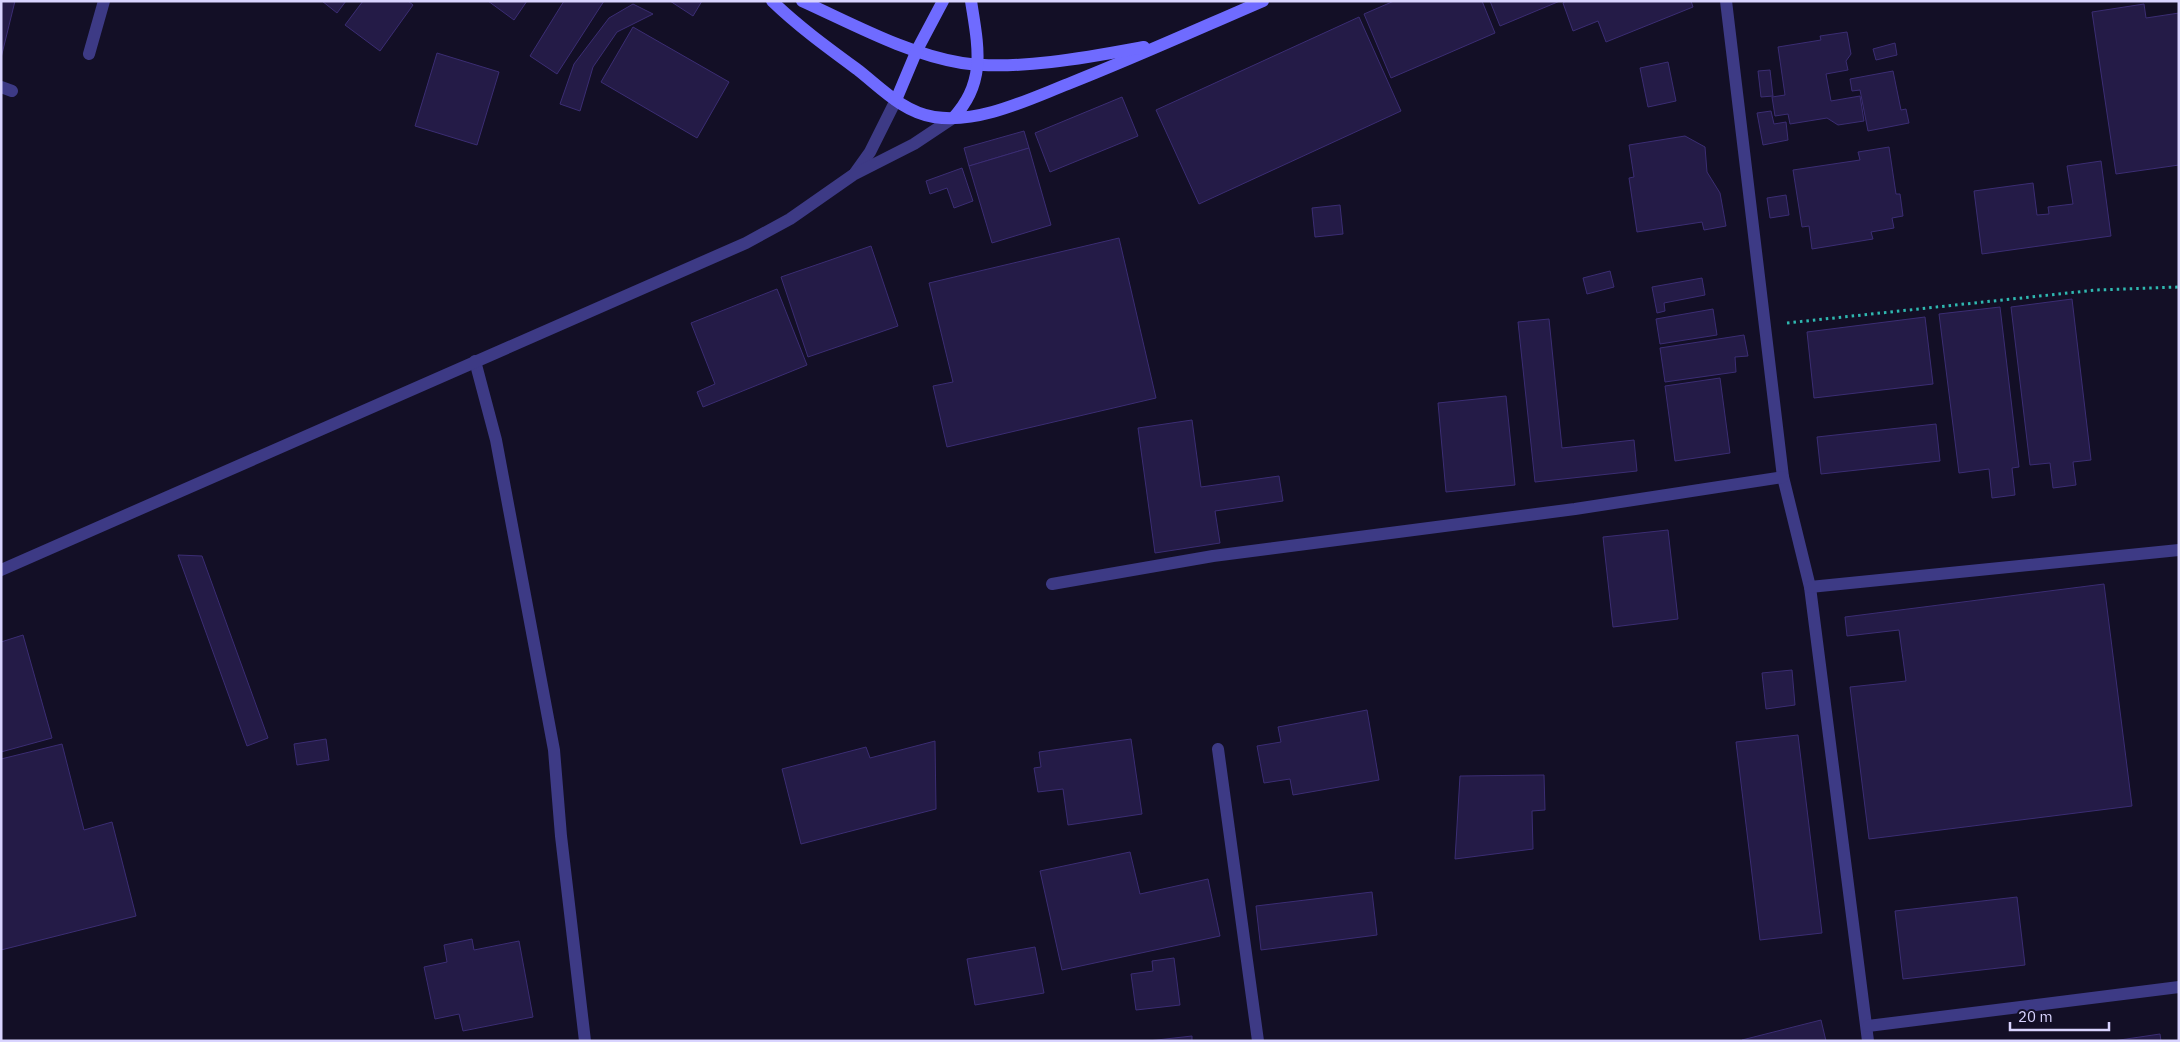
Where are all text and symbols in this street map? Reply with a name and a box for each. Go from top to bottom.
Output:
scale bar [2010,1000,2109,1032]
text: 20 m [2018,1007,2053,1026]

